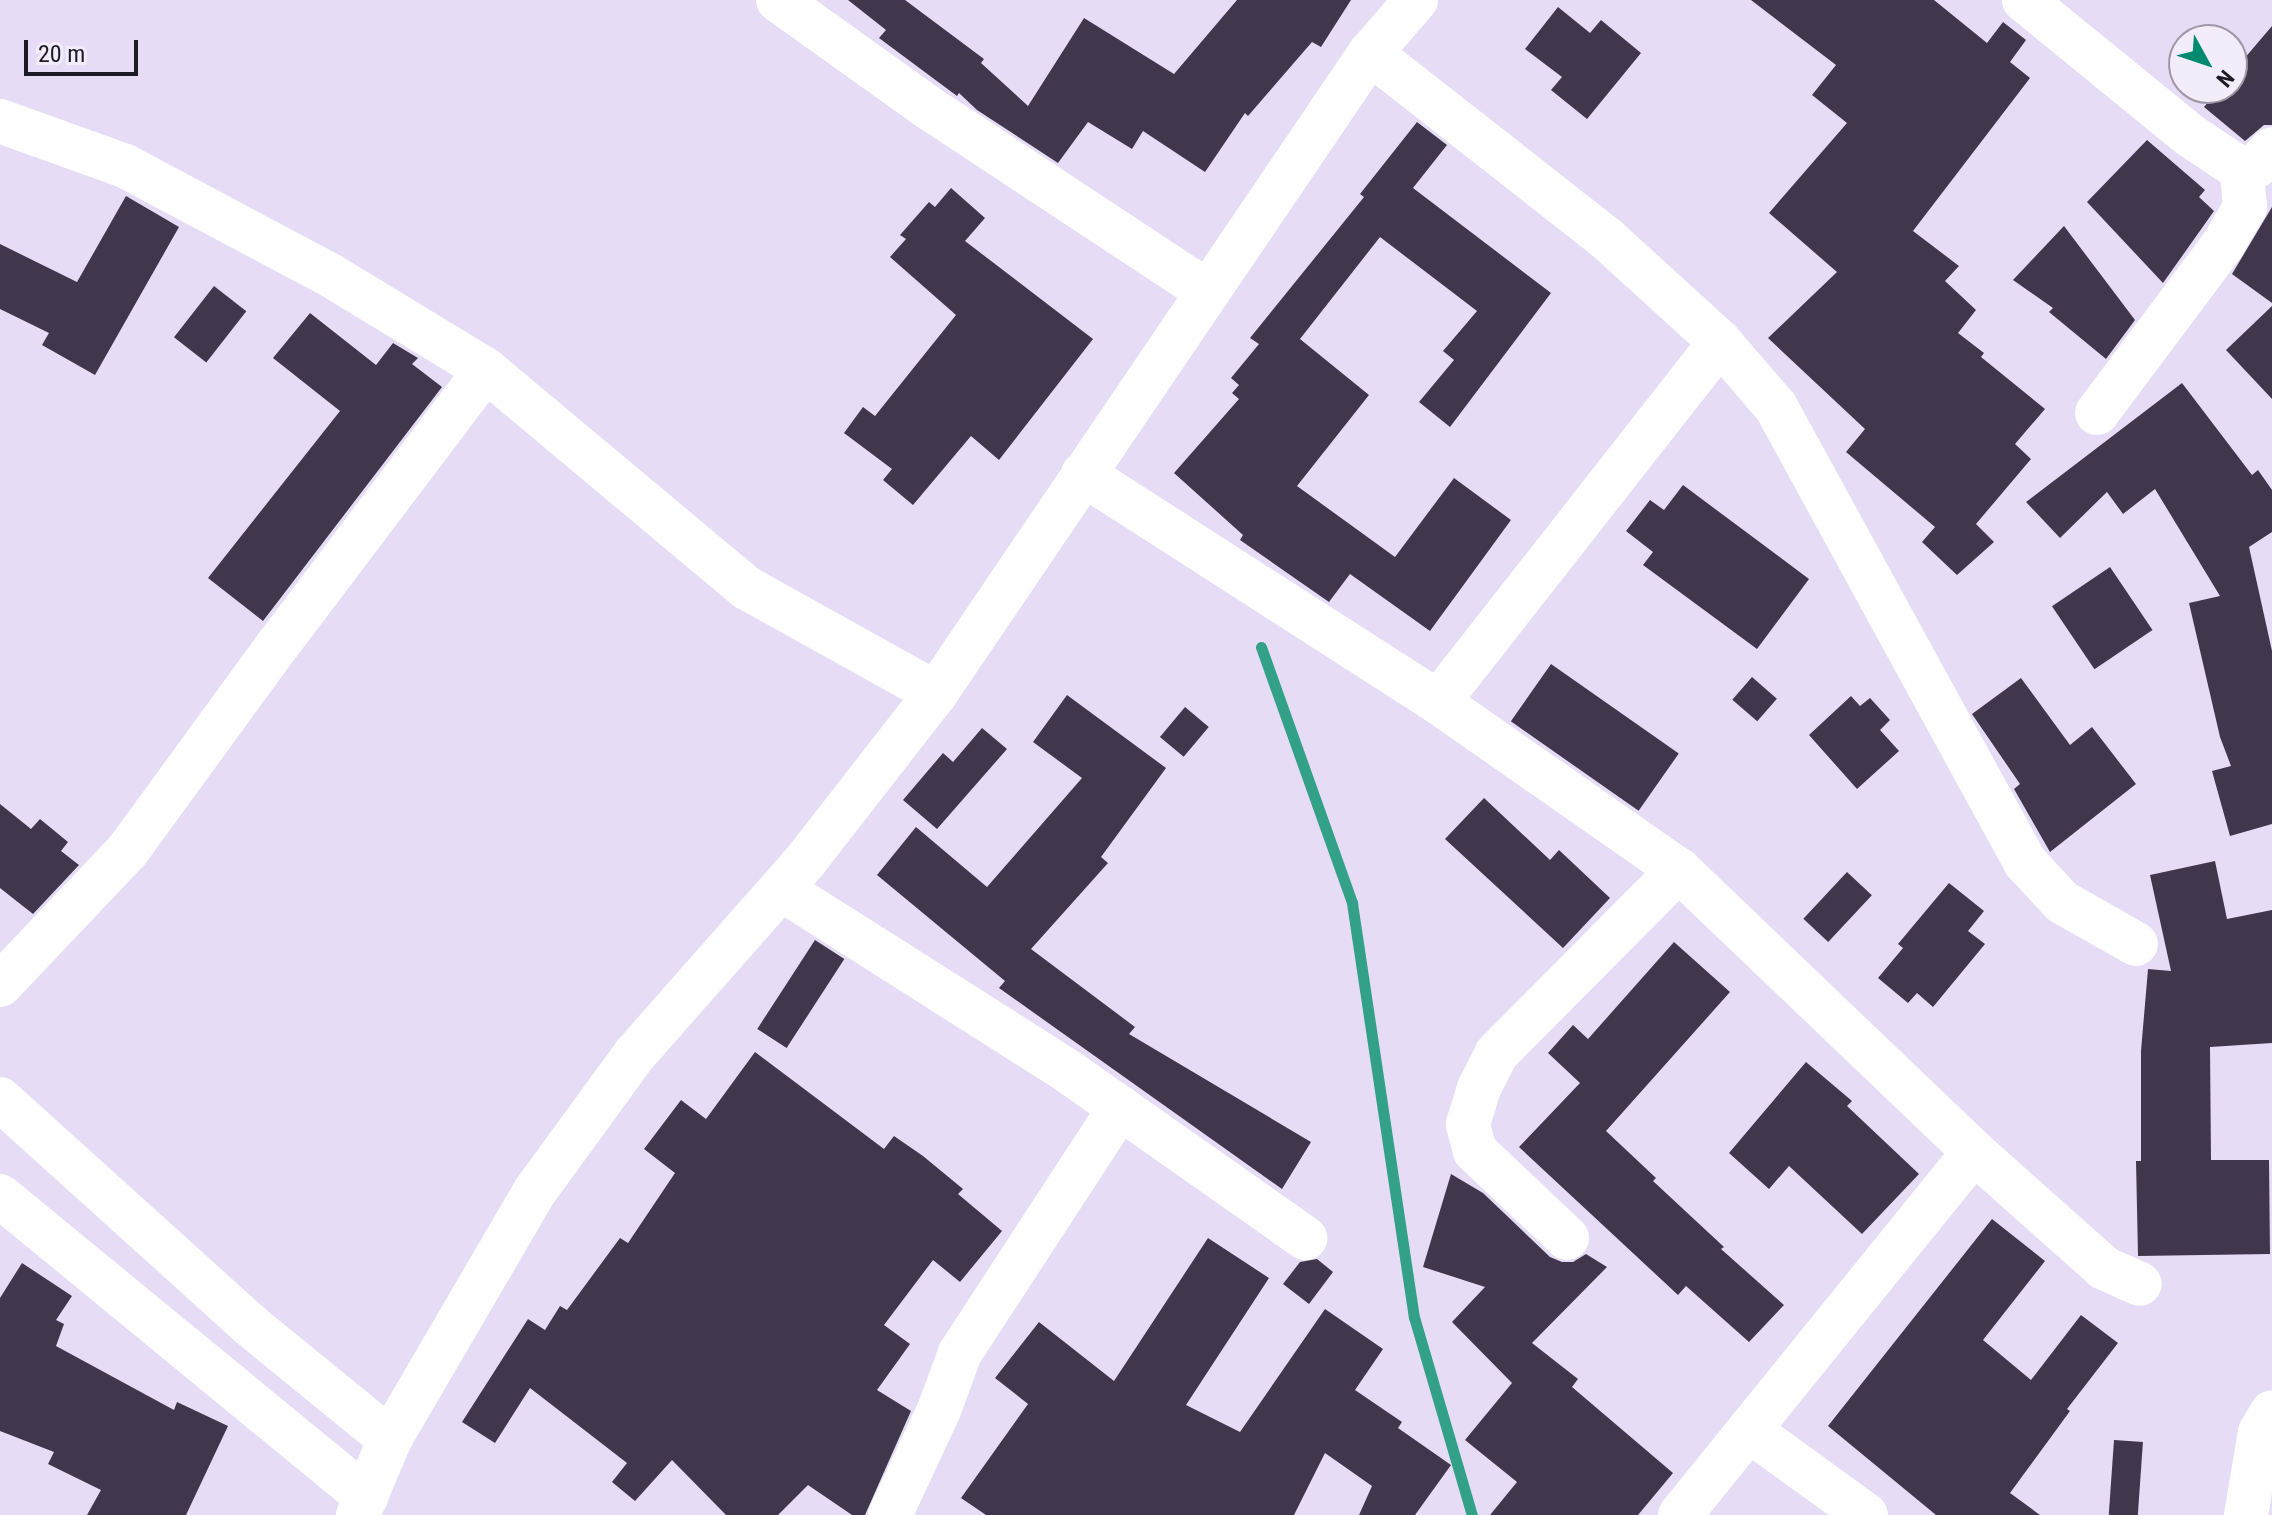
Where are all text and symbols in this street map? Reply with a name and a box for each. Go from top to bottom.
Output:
scale bar [28,24,142,74]
north arrow [2168,24,2248,104]
text: 20 m [38,40,85,68]
text: N [2211,65,2239,92]

